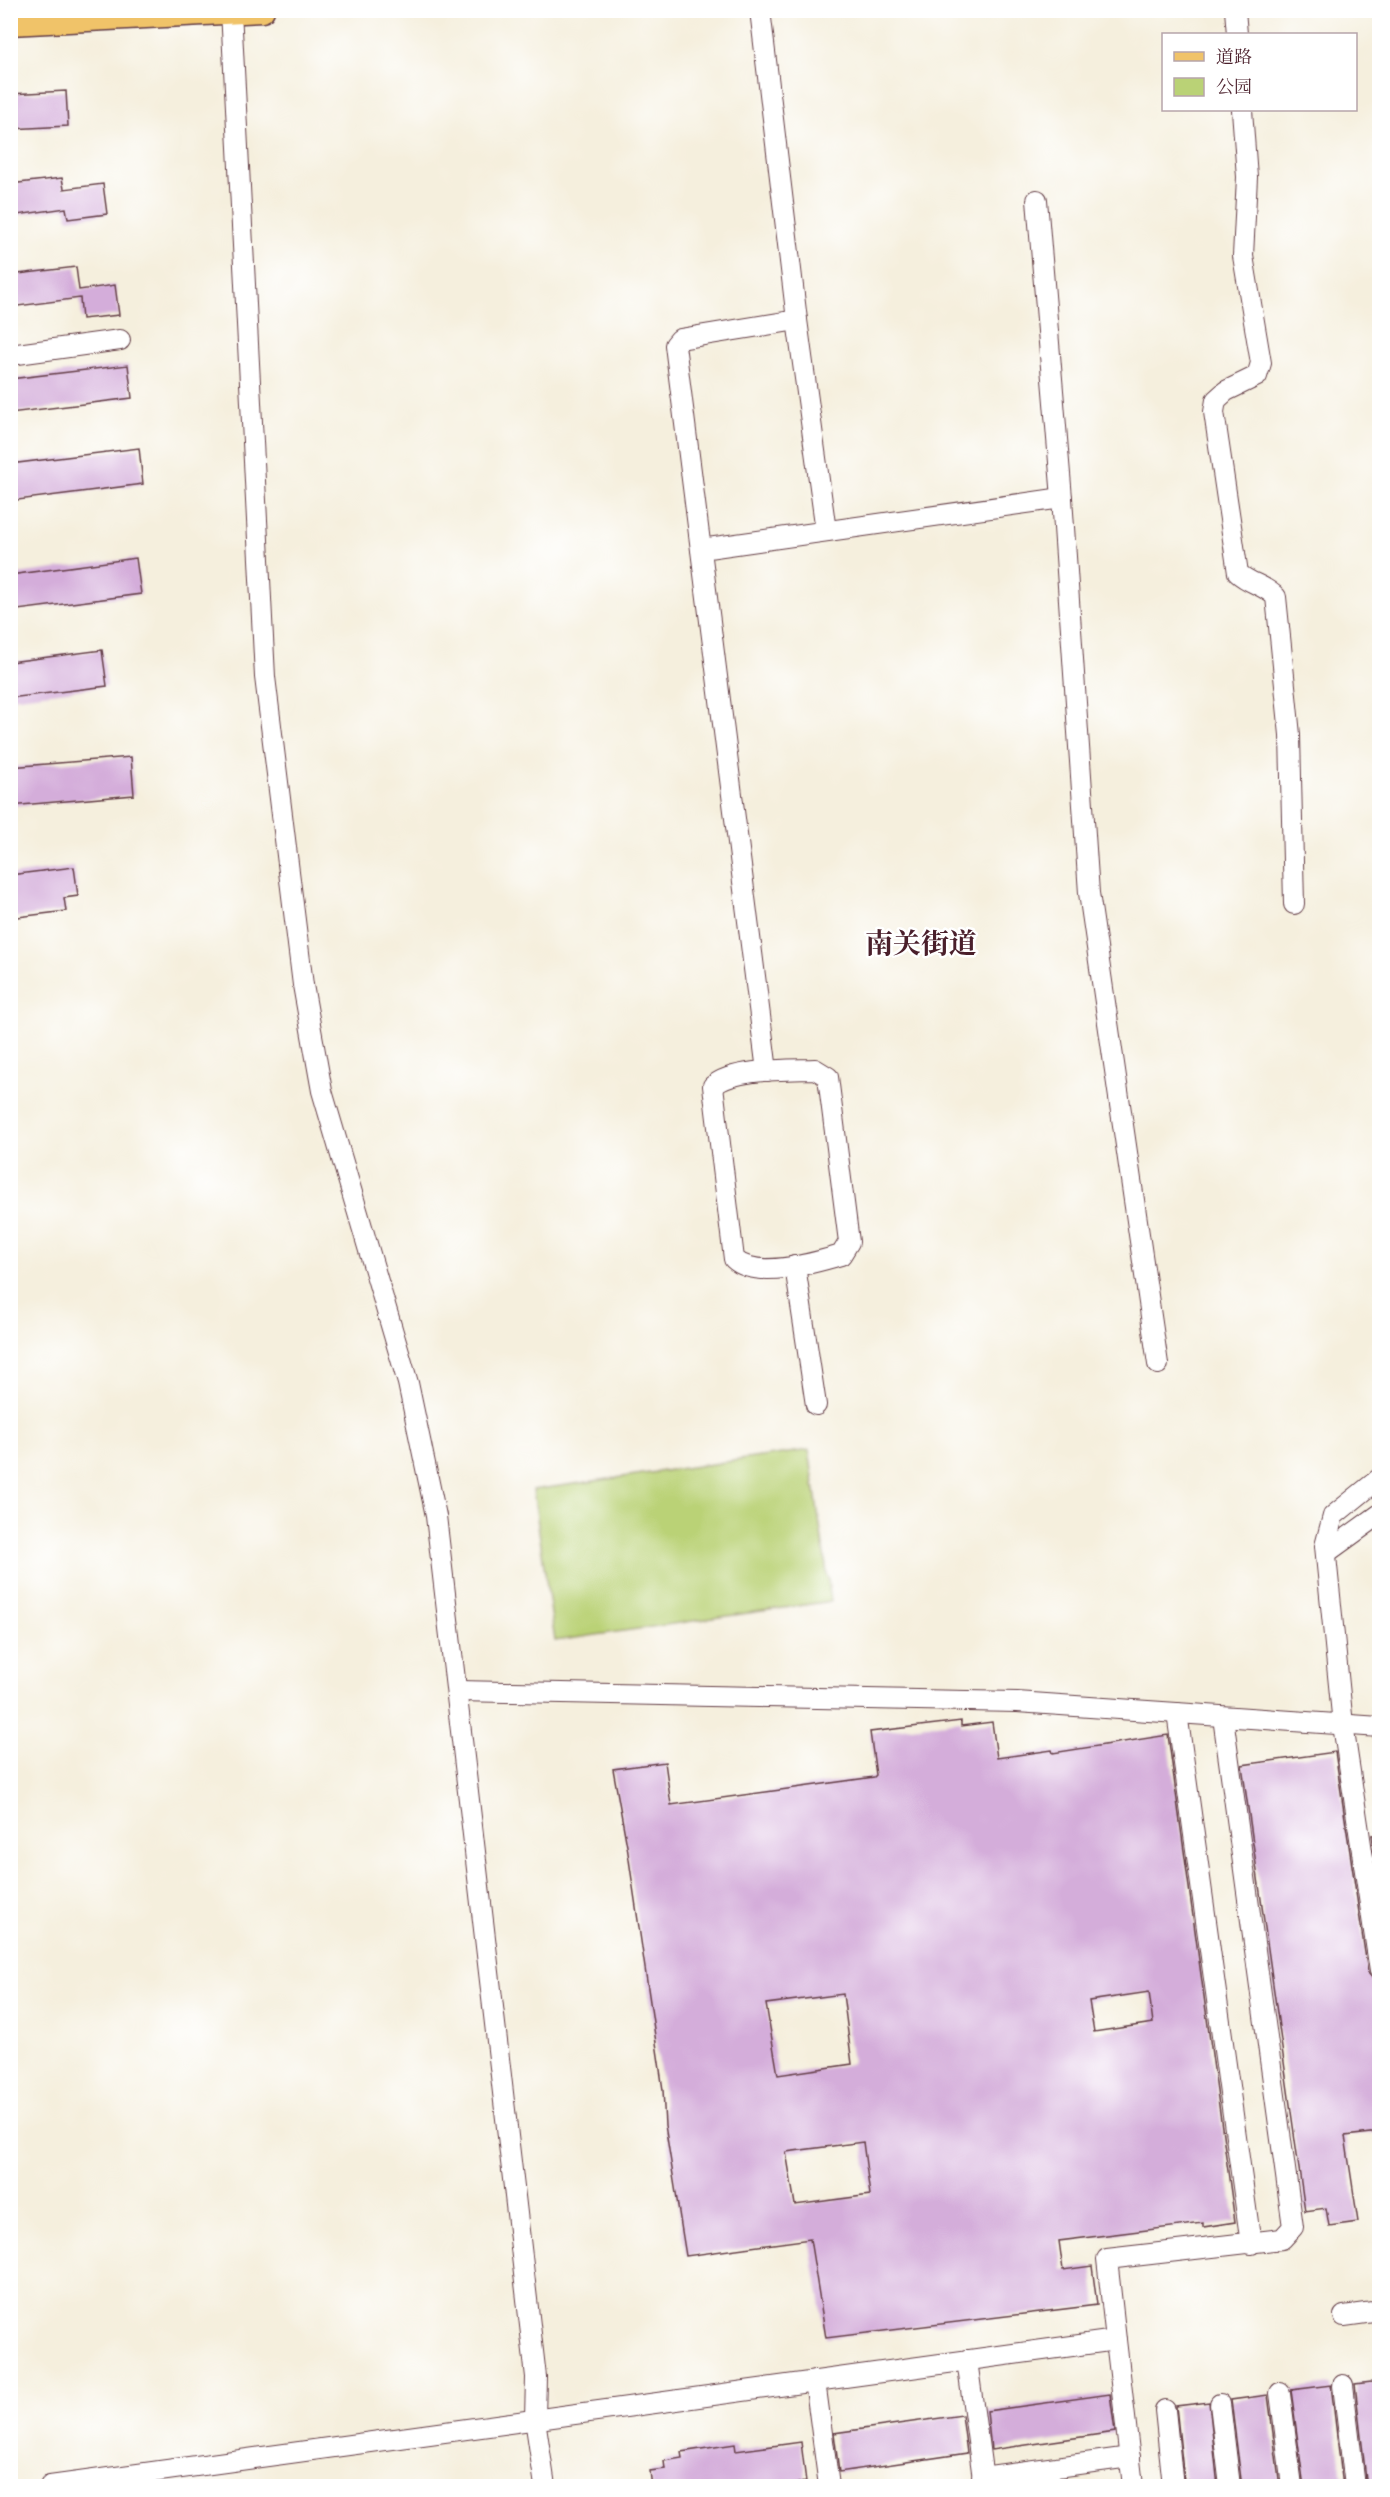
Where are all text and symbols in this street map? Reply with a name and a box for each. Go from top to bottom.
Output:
legend [1162,33,1357,111]
text: 道路 [1216,47,1252,68]
text: 公园 [1216,77,1252,98]
district label: 南关街道 [865,927,977,960]

